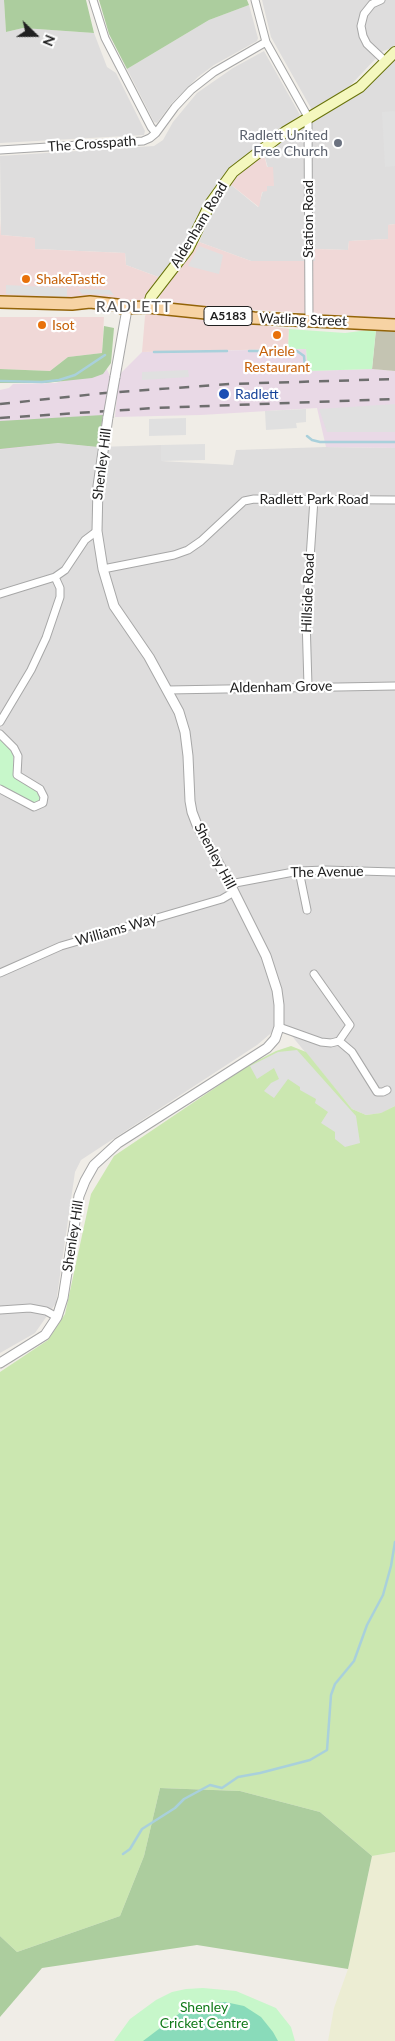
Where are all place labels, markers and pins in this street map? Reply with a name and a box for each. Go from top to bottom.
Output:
place label: Radlett United Free Church [239,127,328,160]
marker: Radlett United Free Church [332,137,344,149]
place label: ShakeTastic [36,271,106,287]
marker: ShakeTastic [20,273,32,285]
place label: Isot [52,317,75,333]
marker: Isot [36,319,48,331]
marker: Ariele Restaurant [271,329,283,341]
place label: Ariele Restaurant [244,343,310,376]
place label: Radlett [235,386,279,402]
marker: Radlett [217,387,231,401]

